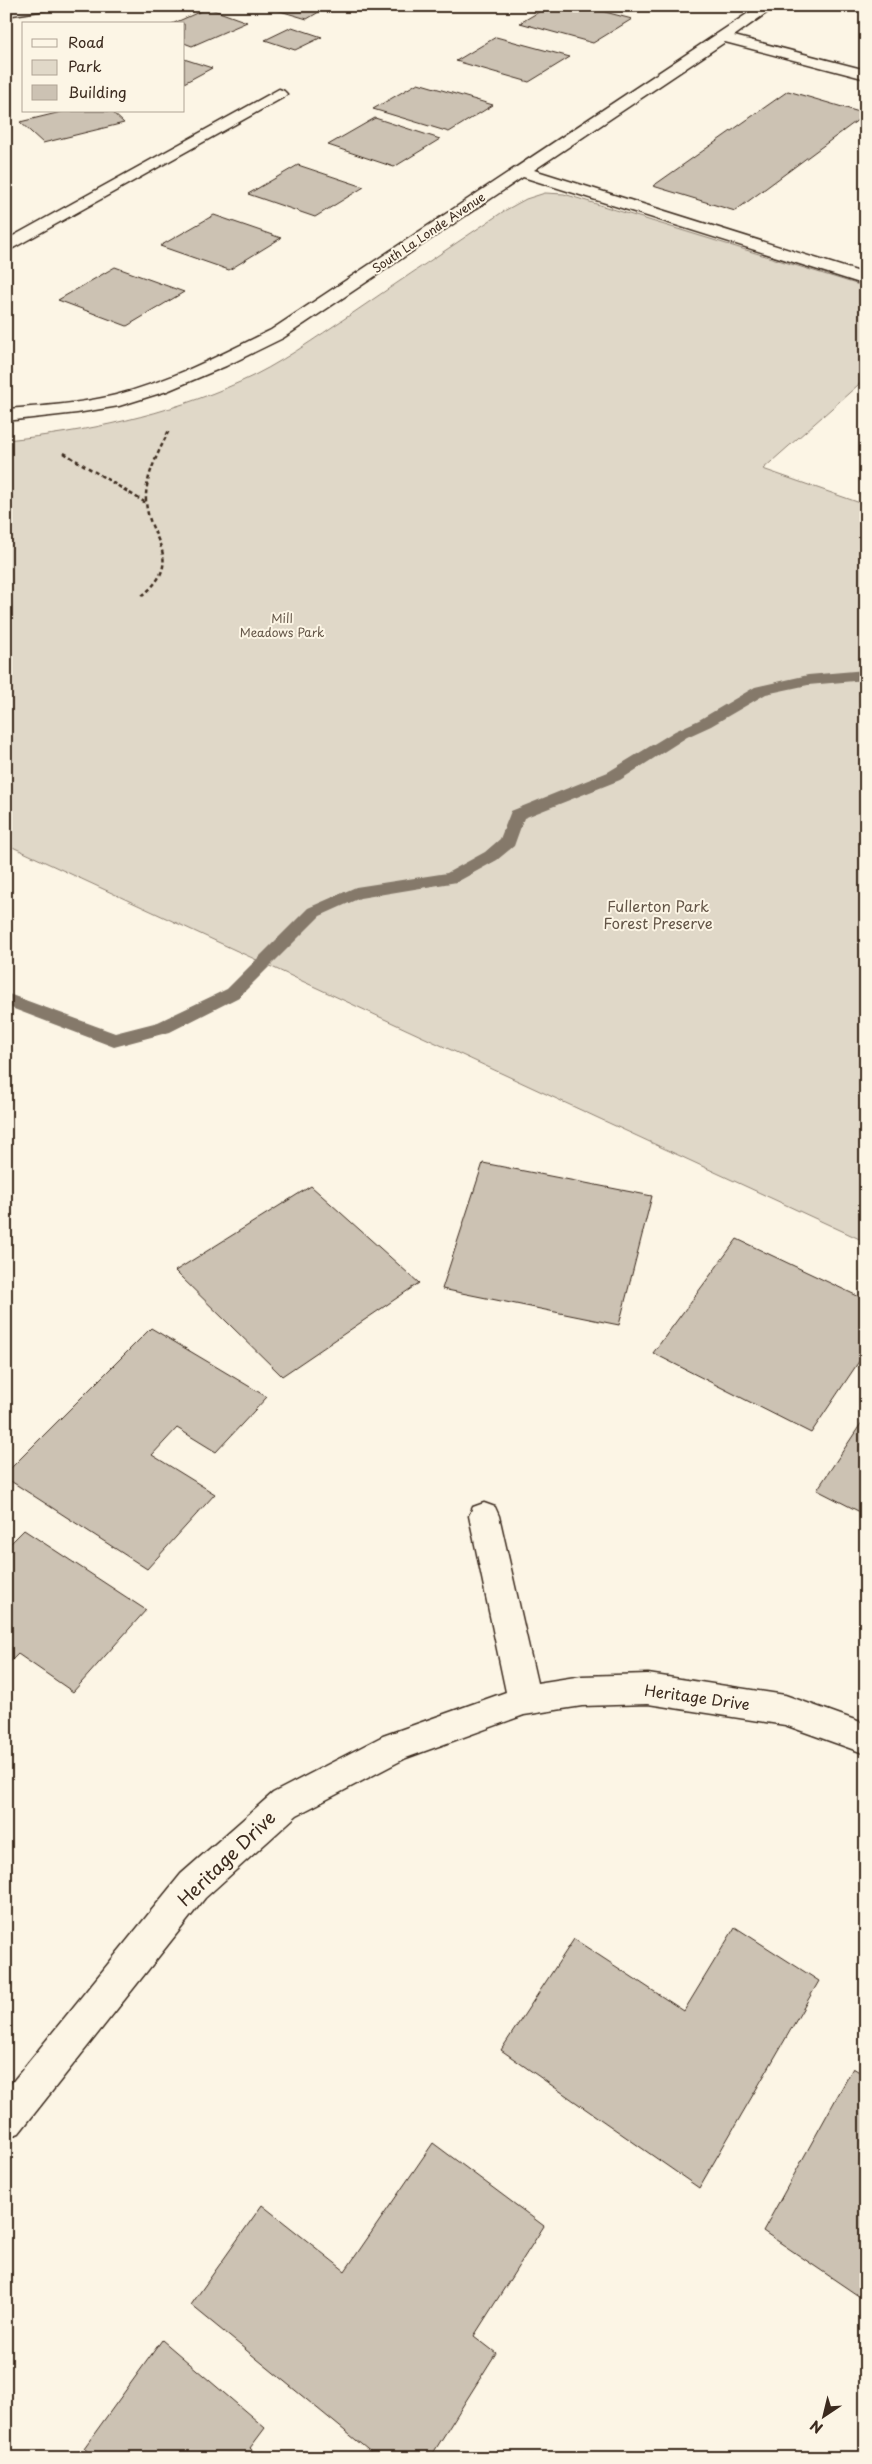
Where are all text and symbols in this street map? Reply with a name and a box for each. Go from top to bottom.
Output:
legend [22,22,185,112]
text: Road [68,30,104,53]
text: Park [68,54,102,77]
text: Building [68,80,127,103]
street label: South La Londe Avenue [368,187,489,277]
park label: Mill Meadows Park [240,609,324,641]
park label: Fullerton Park Forest Preserve [603,894,713,934]
street label: Heritage Drive [643,1678,751,1715]
street label: Heritage Drive [171,1804,281,1912]
north arrow [800,2392,850,2442]
text: N [806,2415,827,2439]

